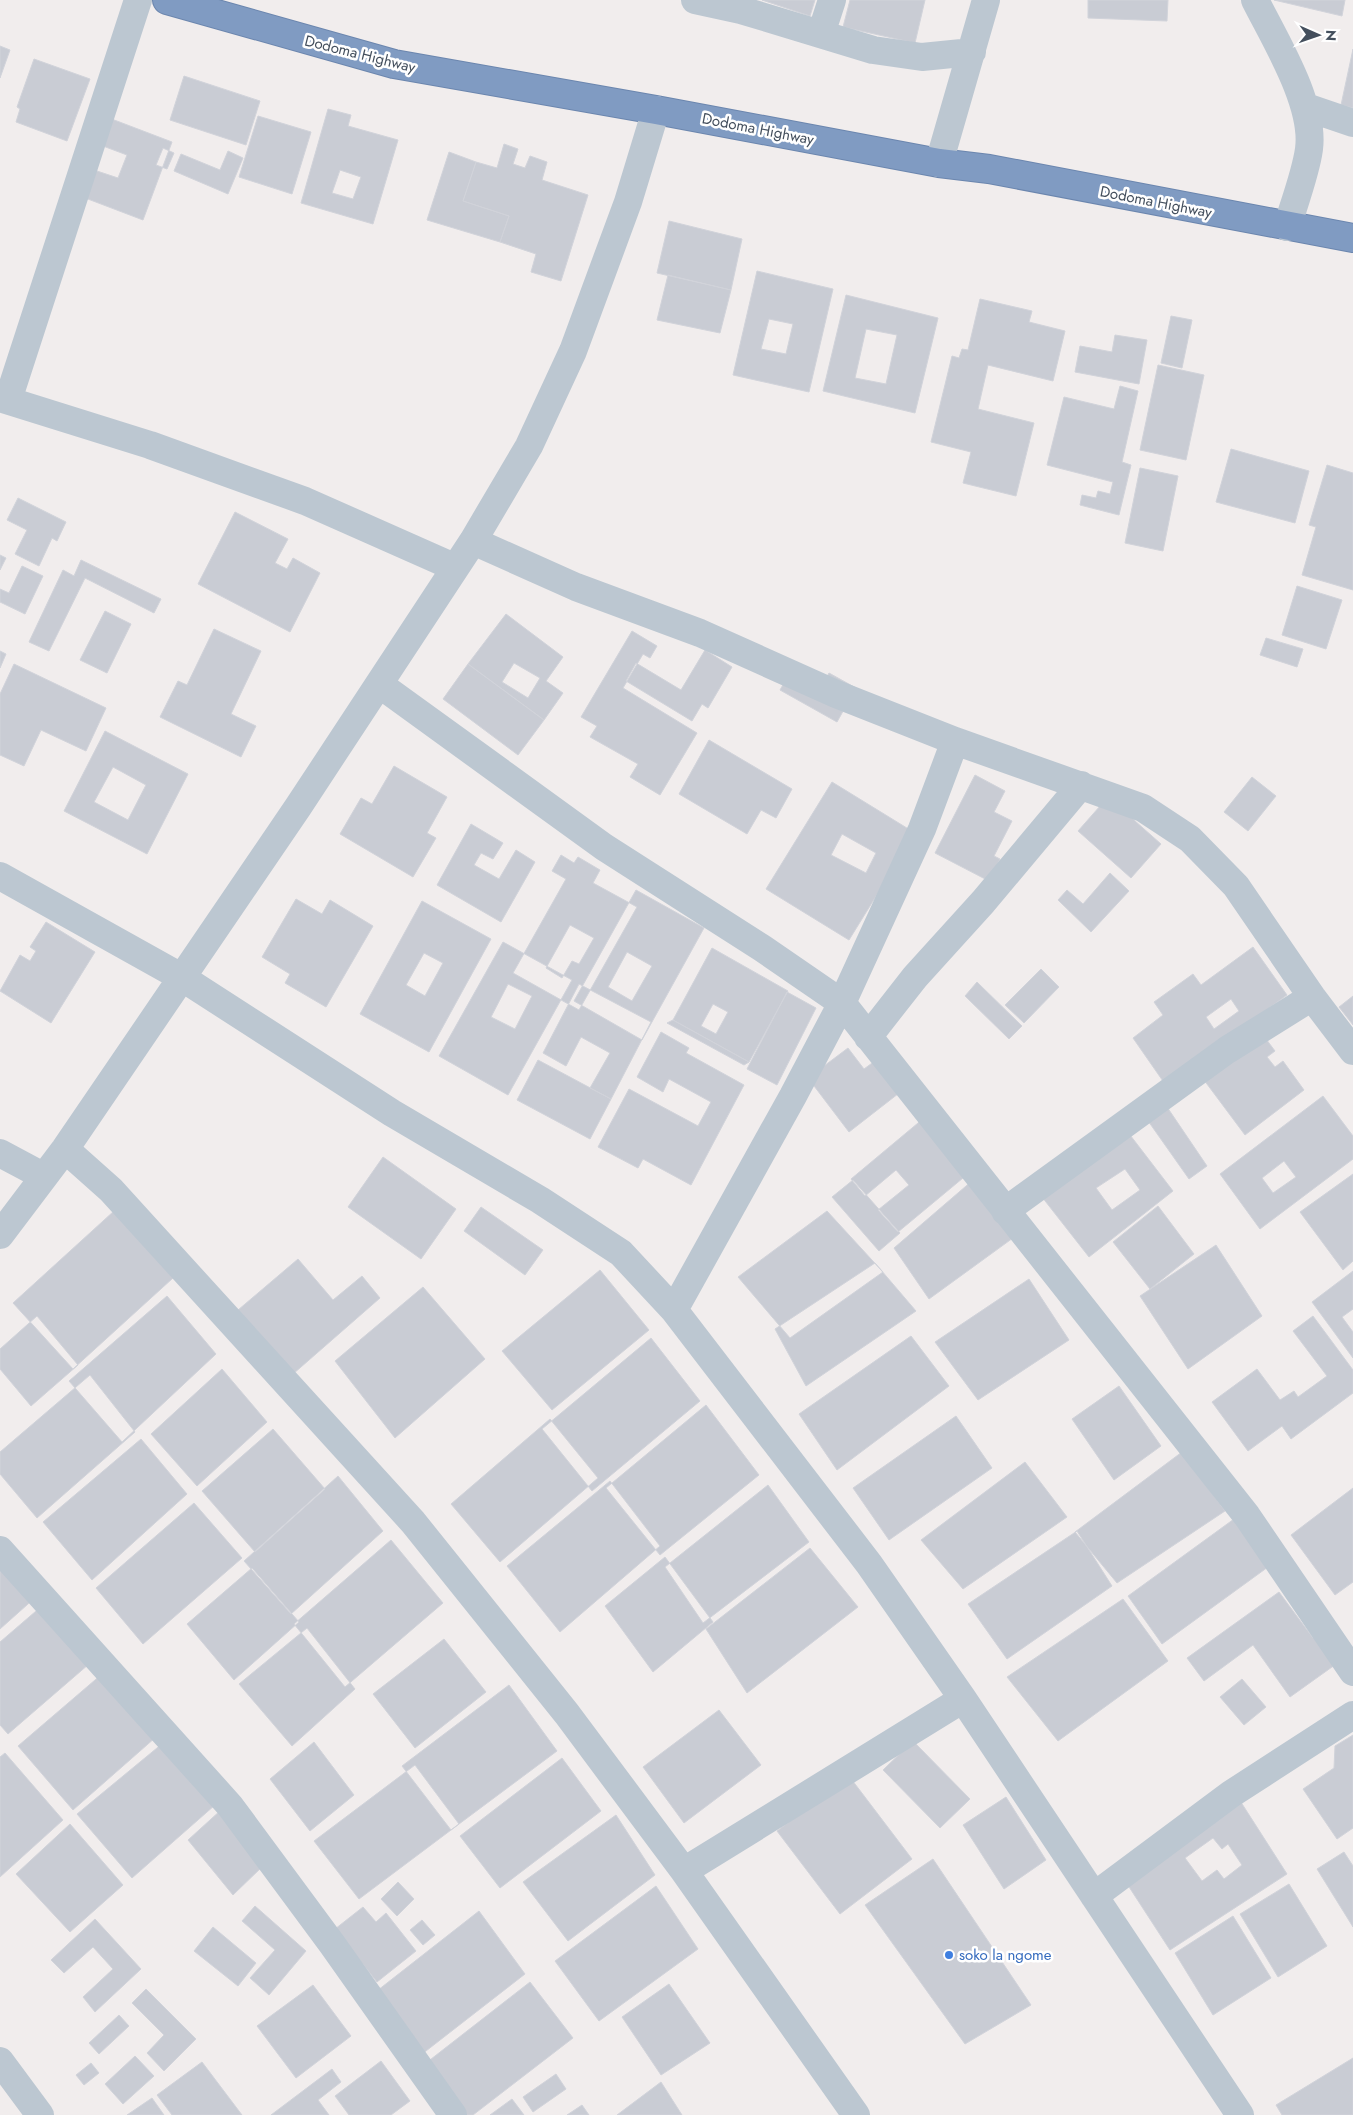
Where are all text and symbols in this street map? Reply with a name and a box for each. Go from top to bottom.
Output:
north arrow [1293,10,1343,60]
street label: Dodoma Highway [302,30,418,78]
text: N [1321,30,1341,41]
street label: Dodoma Highway [700,107,816,151]
street label: Dodoma Highway [1098,180,1214,224]
place label: soko la ngome [959,1944,1052,1966]
marker: soko la ngome [943,1949,955,1961]

